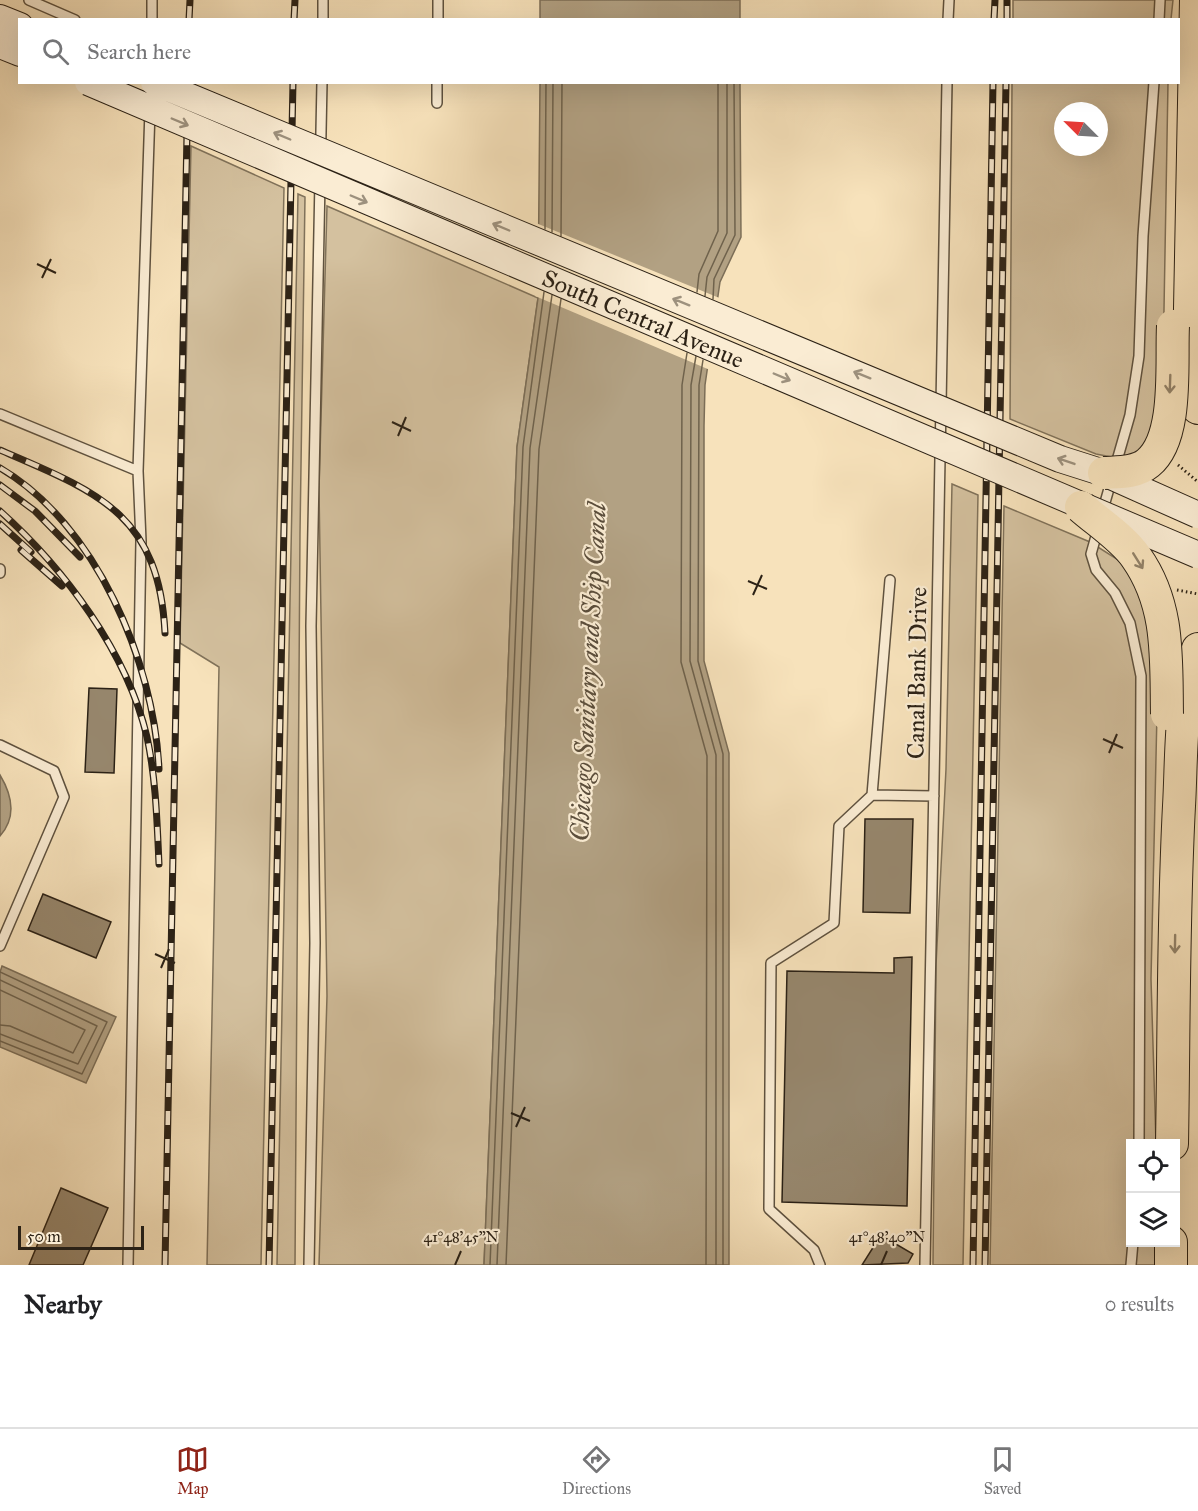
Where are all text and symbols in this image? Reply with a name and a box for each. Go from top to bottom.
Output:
search box [18,18,1180,84]
icon: search [39,35,72,68]
text: Search here [87,38,191,65]
north arrow [1054,102,1108,156]
one-way arrow [170,117,188,128]
one-way arrow [273,130,292,141]
one-way arrow [350,195,368,206]
one-way arrow [492,221,511,232]
street label: South Central Avenue [538,263,748,375]
one-way arrow [672,296,691,307]
one-way arrow [853,369,871,380]
one-way arrow [772,372,790,383]
one-way arrow [1165,374,1176,394]
one-way arrow [1058,454,1076,465]
water label: Chicago Sanitary and Ship Canal [563,500,614,842]
one-way arrow [1132,553,1145,570]
street label: Canal Bank Drive [901,587,933,759]
one-way arrow [1169,933,1180,953]
map controls [1126,1139,1180,1247]
button: locate [1126,1139,1180,1193]
button: layers [1126,1193,1180,1247]
scale bar [18,1223,144,1250]
text: 50 m [27,1227,61,1246]
text: 41°48'45"N [424,1228,499,1246]
text: 41°48'40"N [849,1228,926,1246]
text: Nearby [24,1288,102,1320]
text: 0 results [1105,1292,1174,1316]
tab: Map [176,1443,209,1498]
tab: Directions [562,1443,631,1498]
tab: Saved [984,1443,1022,1498]

